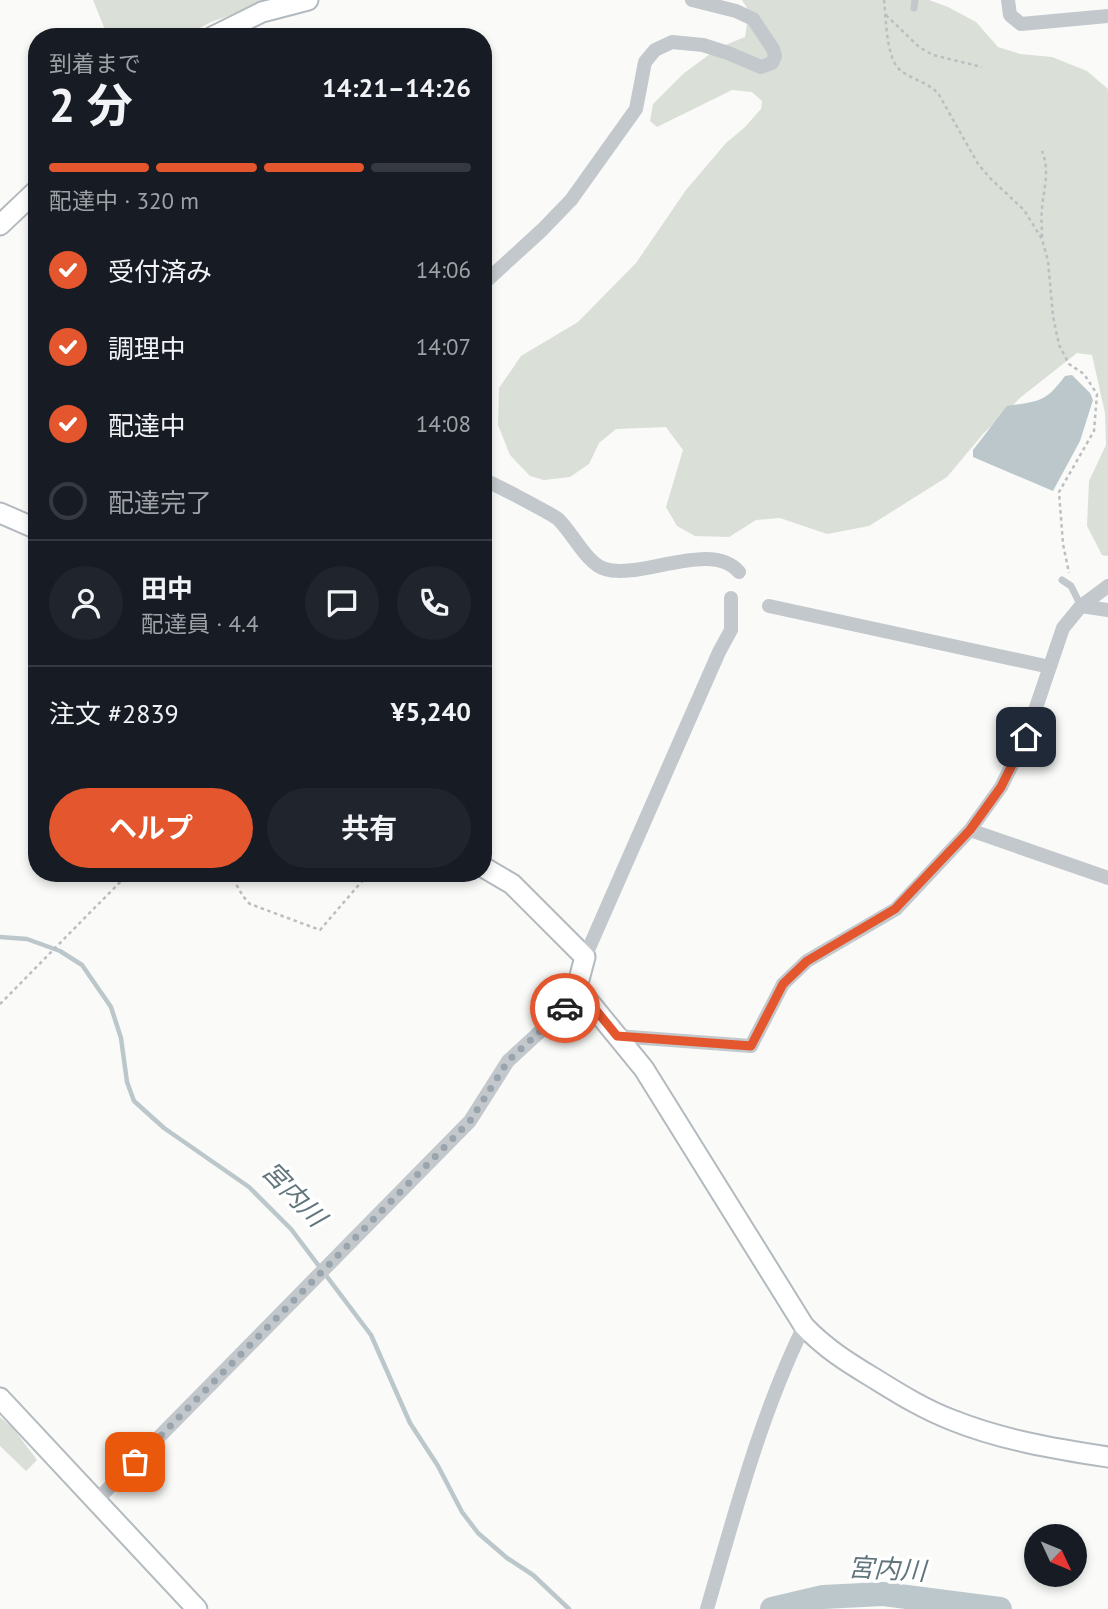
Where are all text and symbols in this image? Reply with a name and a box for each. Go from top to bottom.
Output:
text: 到着まで [49,49,141,78]
text: 14:21–14:26 [322,71,471,104]
text: 2 分 [49,75,133,135]
text: 配達中 · 320 m [49,186,199,215]
icon: check [49,251,87,289]
text: 受付済み [108,255,212,288]
text: 14:06 [416,255,471,284]
icon: check [49,328,87,366]
text: 調理中 [108,332,186,365]
text: 14:07 [416,332,471,361]
icon: check [49,405,87,443]
text: 配達中 [108,409,186,442]
text: 14:08 [416,409,471,438]
text: 配達完了 [108,486,212,519]
button: person [49,566,123,640]
button: chat [305,566,379,640]
button: phone [397,566,471,640]
text: 田中 [141,572,193,605]
text: 配達員 · 4.4 [141,609,258,638]
text: ¥5,240 [391,695,471,728]
text: 注文 #2839 [49,697,179,730]
pin [996,707,1056,767]
icon: home [1007,718,1045,756]
button: ヘルプ [49,788,253,868]
button: 共有 [267,788,471,868]
courier [530,973,600,1043]
icon: car [546,989,584,1027]
water label: 宮内川 [255,1154,335,1235]
pin [105,1432,165,1492]
icon: bag [116,1443,154,1481]
north arrow [1024,1524,1087,1587]
map controls [1024,1524,1087,1587]
water label: 宮内川 [847,1550,930,1587]

